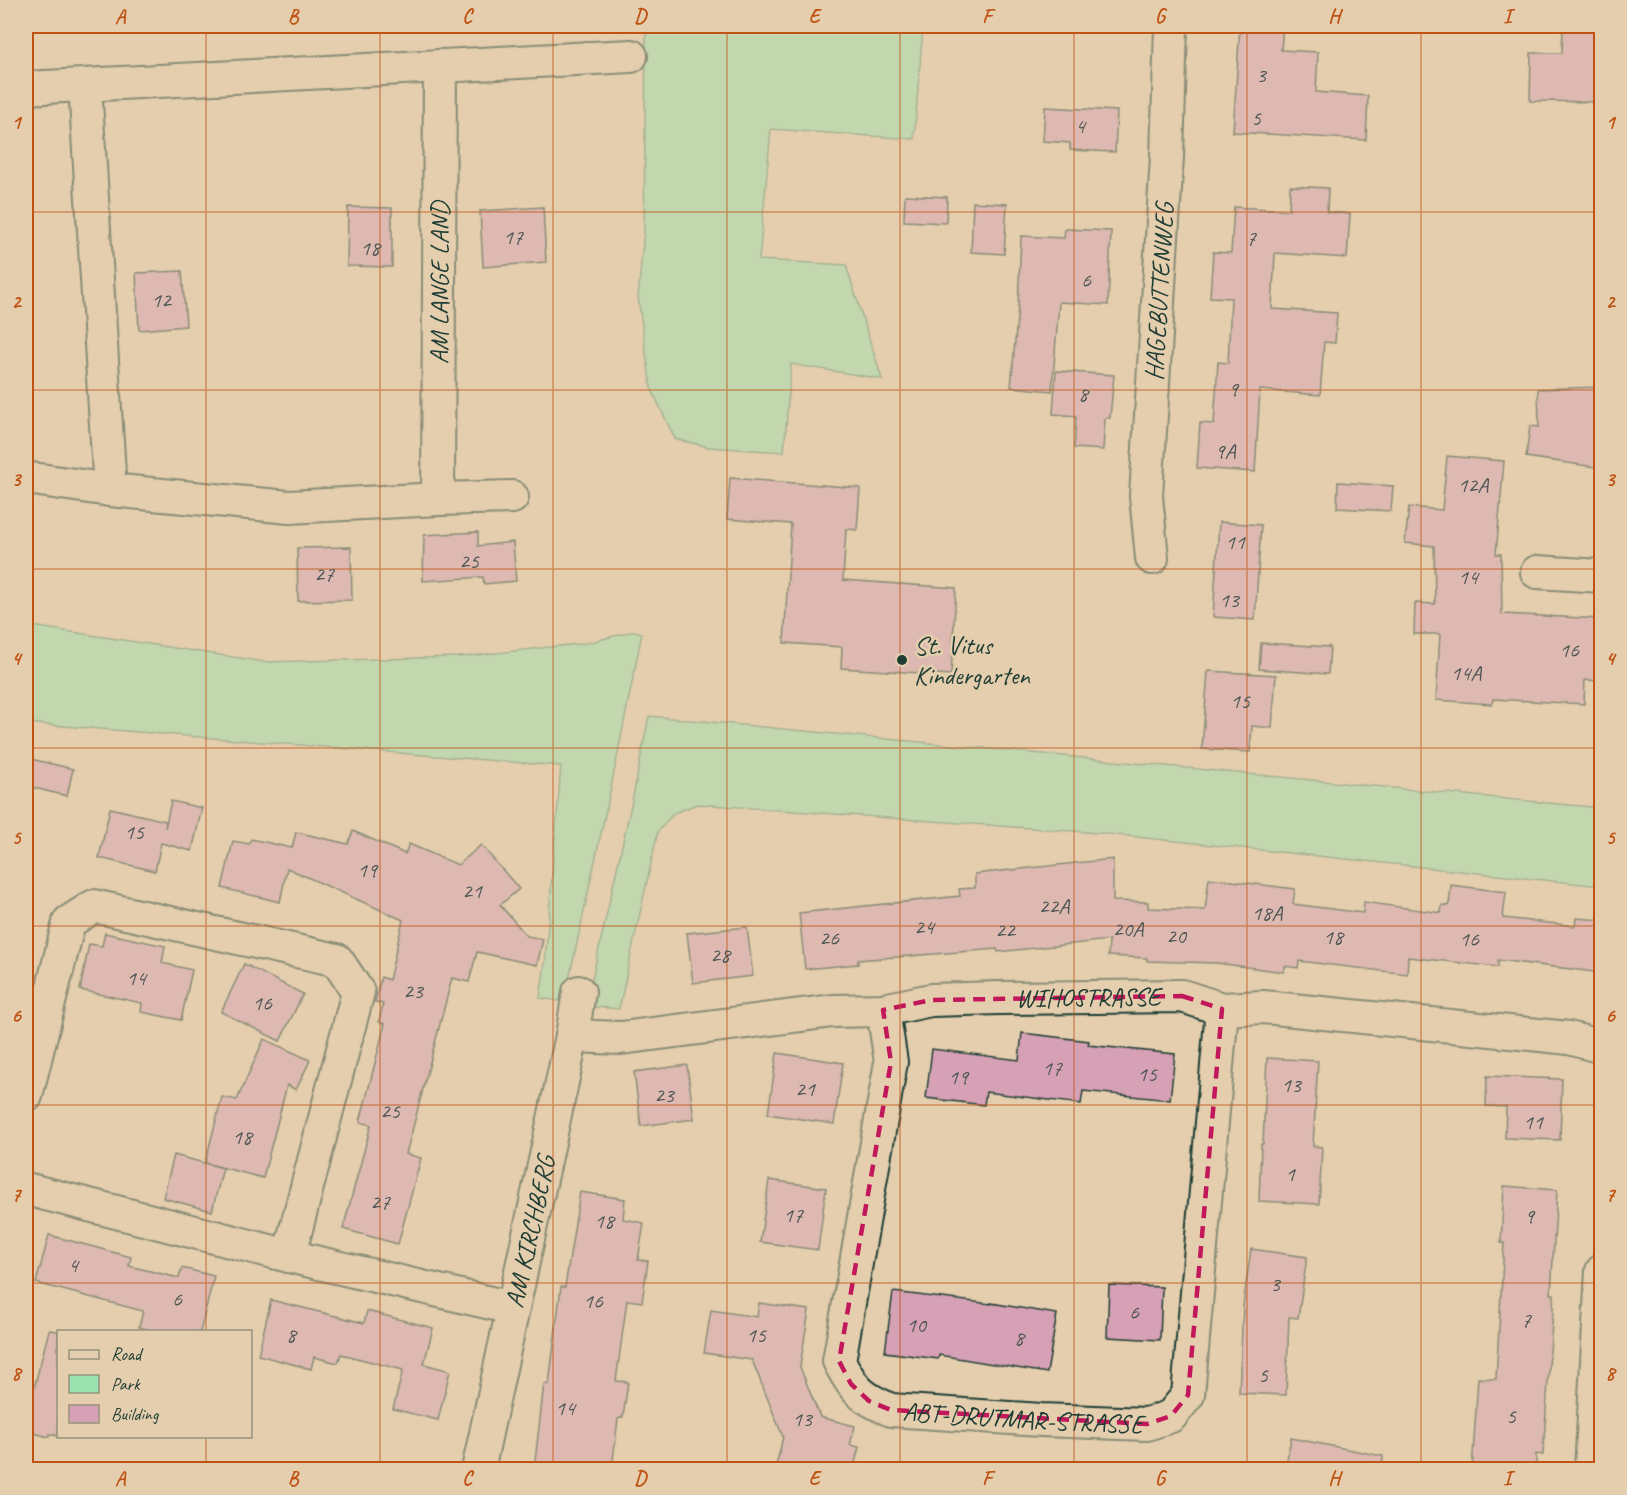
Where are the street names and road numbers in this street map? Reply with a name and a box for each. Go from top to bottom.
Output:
street label: HAGEBUTTENWEG [1137,199,1181,382]
street label: AM LANGE LAND [422,200,456,364]
street label: WIHOSTRASSE [1016,980,1164,1014]
street label: AM KIRCHBERG [497,1150,563,1310]
street label: ABT-DRUTMAR-STRASSE [902,1394,1147,1440]

